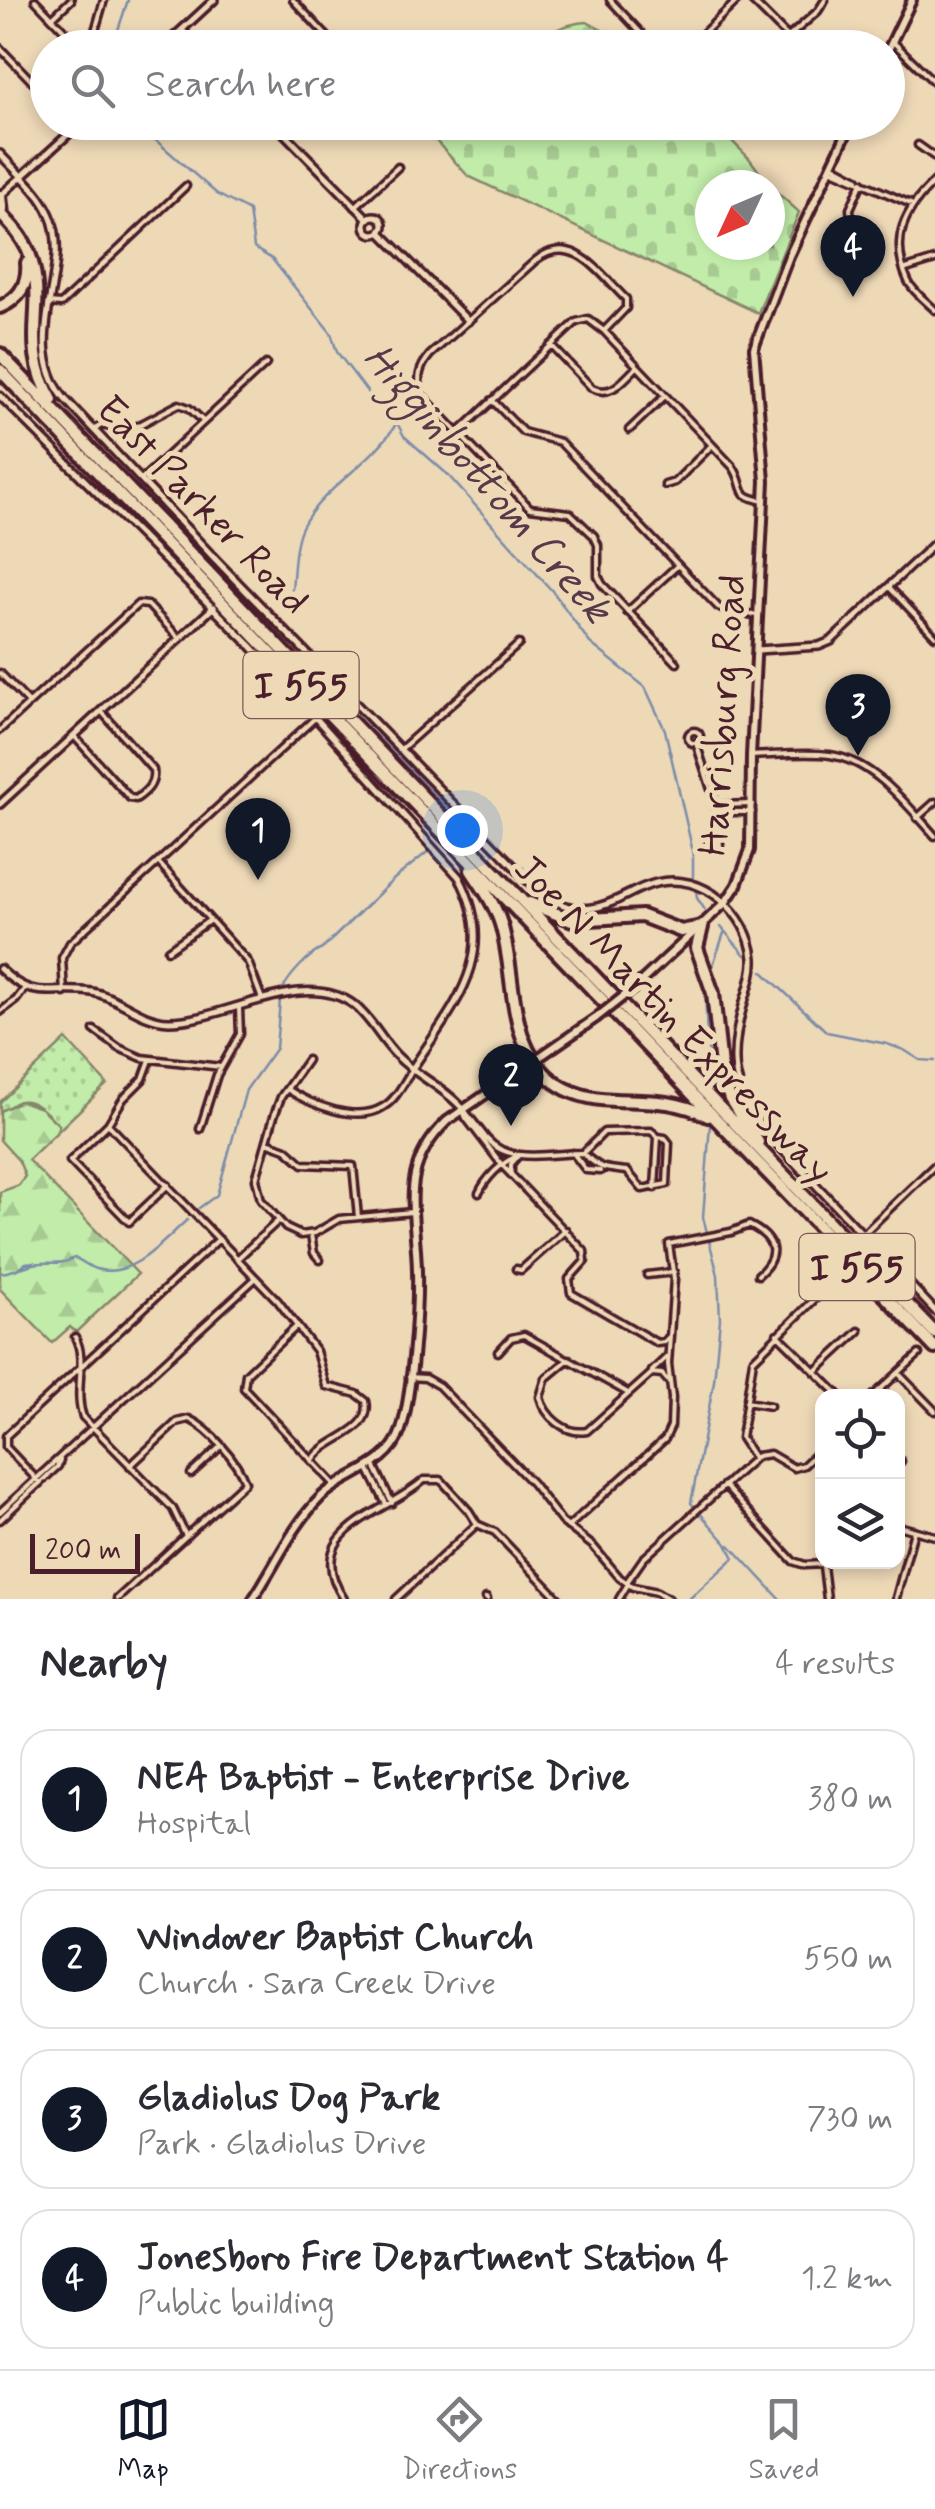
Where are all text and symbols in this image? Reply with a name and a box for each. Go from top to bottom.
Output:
search box [30,30,905,140]
icon: search [65,58,120,113]
text: Search here [145,61,336,110]
north arrow [695,170,785,260]
pin: 4 [820,214,886,297]
water label: Higginbottom Creek [347,333,625,640]
street label: East Parker Road [84,385,320,627]
street label: Harrisburg Road [688,573,760,858]
road number: I 555 [244,652,358,718]
pin: 3 [826,674,890,756]
pin: 1 [226,798,290,880]
your location [437,805,488,856]
street label: Joe N Martin Expressway [502,844,844,1196]
pin: 2 [478,1044,544,1126]
road number: I 555 [800,1234,914,1300]
map controls [815,1389,905,1569]
button: locate [815,1389,905,1479]
button: layers [815,1479,905,1569]
scale bar [30,1529,140,1574]
text: 200 m [45,1533,121,1570]
text: Nearby [40,1637,168,1692]
text: 4 results [775,1643,895,1685]
text: NEA Baptist - Enterprise Drive [137,1754,629,1803]
text: 1 [67,1778,82,1820]
text: 380 m [808,1778,893,1820]
text: Hospital [137,1803,251,1845]
text: Windover Baptist Church [137,1914,534,1963]
text: 2 [67,1938,82,1980]
text: 550 m [803,1938,893,1980]
text: Church · Sara Creek Drive [137,1963,496,2005]
text: Gladiolus Dog Park [137,2074,440,2123]
text: 3 [67,2098,82,2140]
text: 730 m [807,2098,893,2140]
text: Park · Gladiolus Drive [137,2123,426,2165]
text: Jonesboro Fire Department Station 4 [137,2234,729,2283]
text: 4 [65,2258,84,2300]
text: 1.2 km [801,2258,893,2300]
text: Public building [137,2283,334,2325]
tab: Map [116,2392,171,2489]
tab: Directions [402,2392,517,2489]
tab: Saved [749,2392,819,2489]

